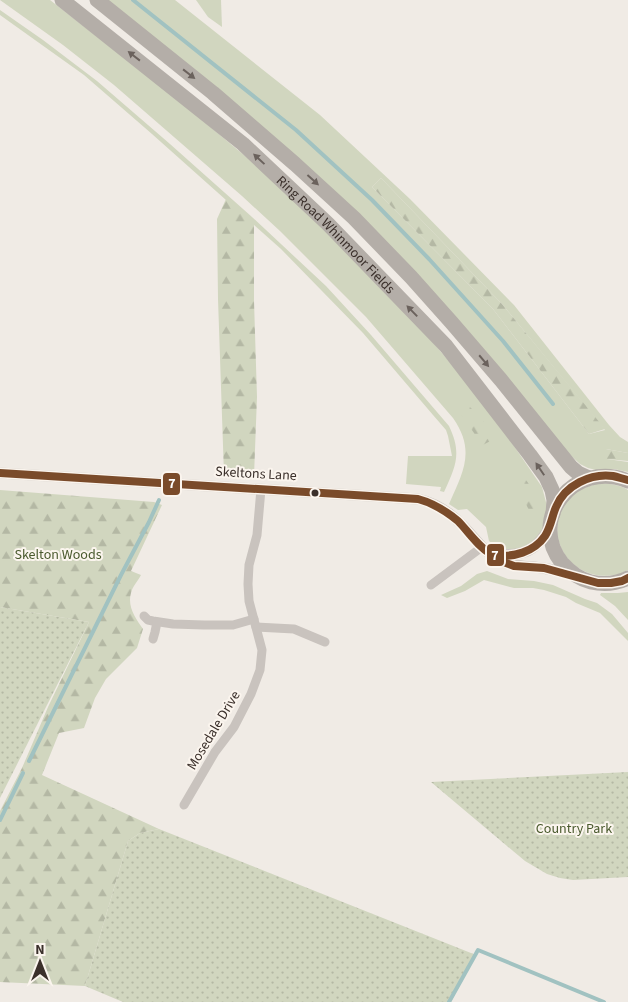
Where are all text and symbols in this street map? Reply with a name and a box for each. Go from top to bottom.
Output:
one-way arrow [127,51,141,61]
one-way arrow [182,69,195,80]
one-way arrow [254,153,266,165]
street label: Ring Road Whinmoor Fields [271,171,399,299]
one-way arrow [306,174,318,186]
one-way arrow [406,305,418,317]
one-way arrow [478,354,490,366]
street label: Skeltons Lane [215,462,297,486]
one-way arrow [535,462,545,476]
line badge: 7 [162,472,181,496]
text: 7 [168,474,176,494]
unlabelled marker [310,488,320,498]
line badge: 7 [486,543,505,567]
park label: Skelton Woods [14,545,102,565]
text: 7 [491,546,499,566]
street label: Mosedale Drive [182,687,245,774]
park label: Country Park [536,819,612,839]
north arrow [15,937,65,987]
text: N [35,940,45,960]

